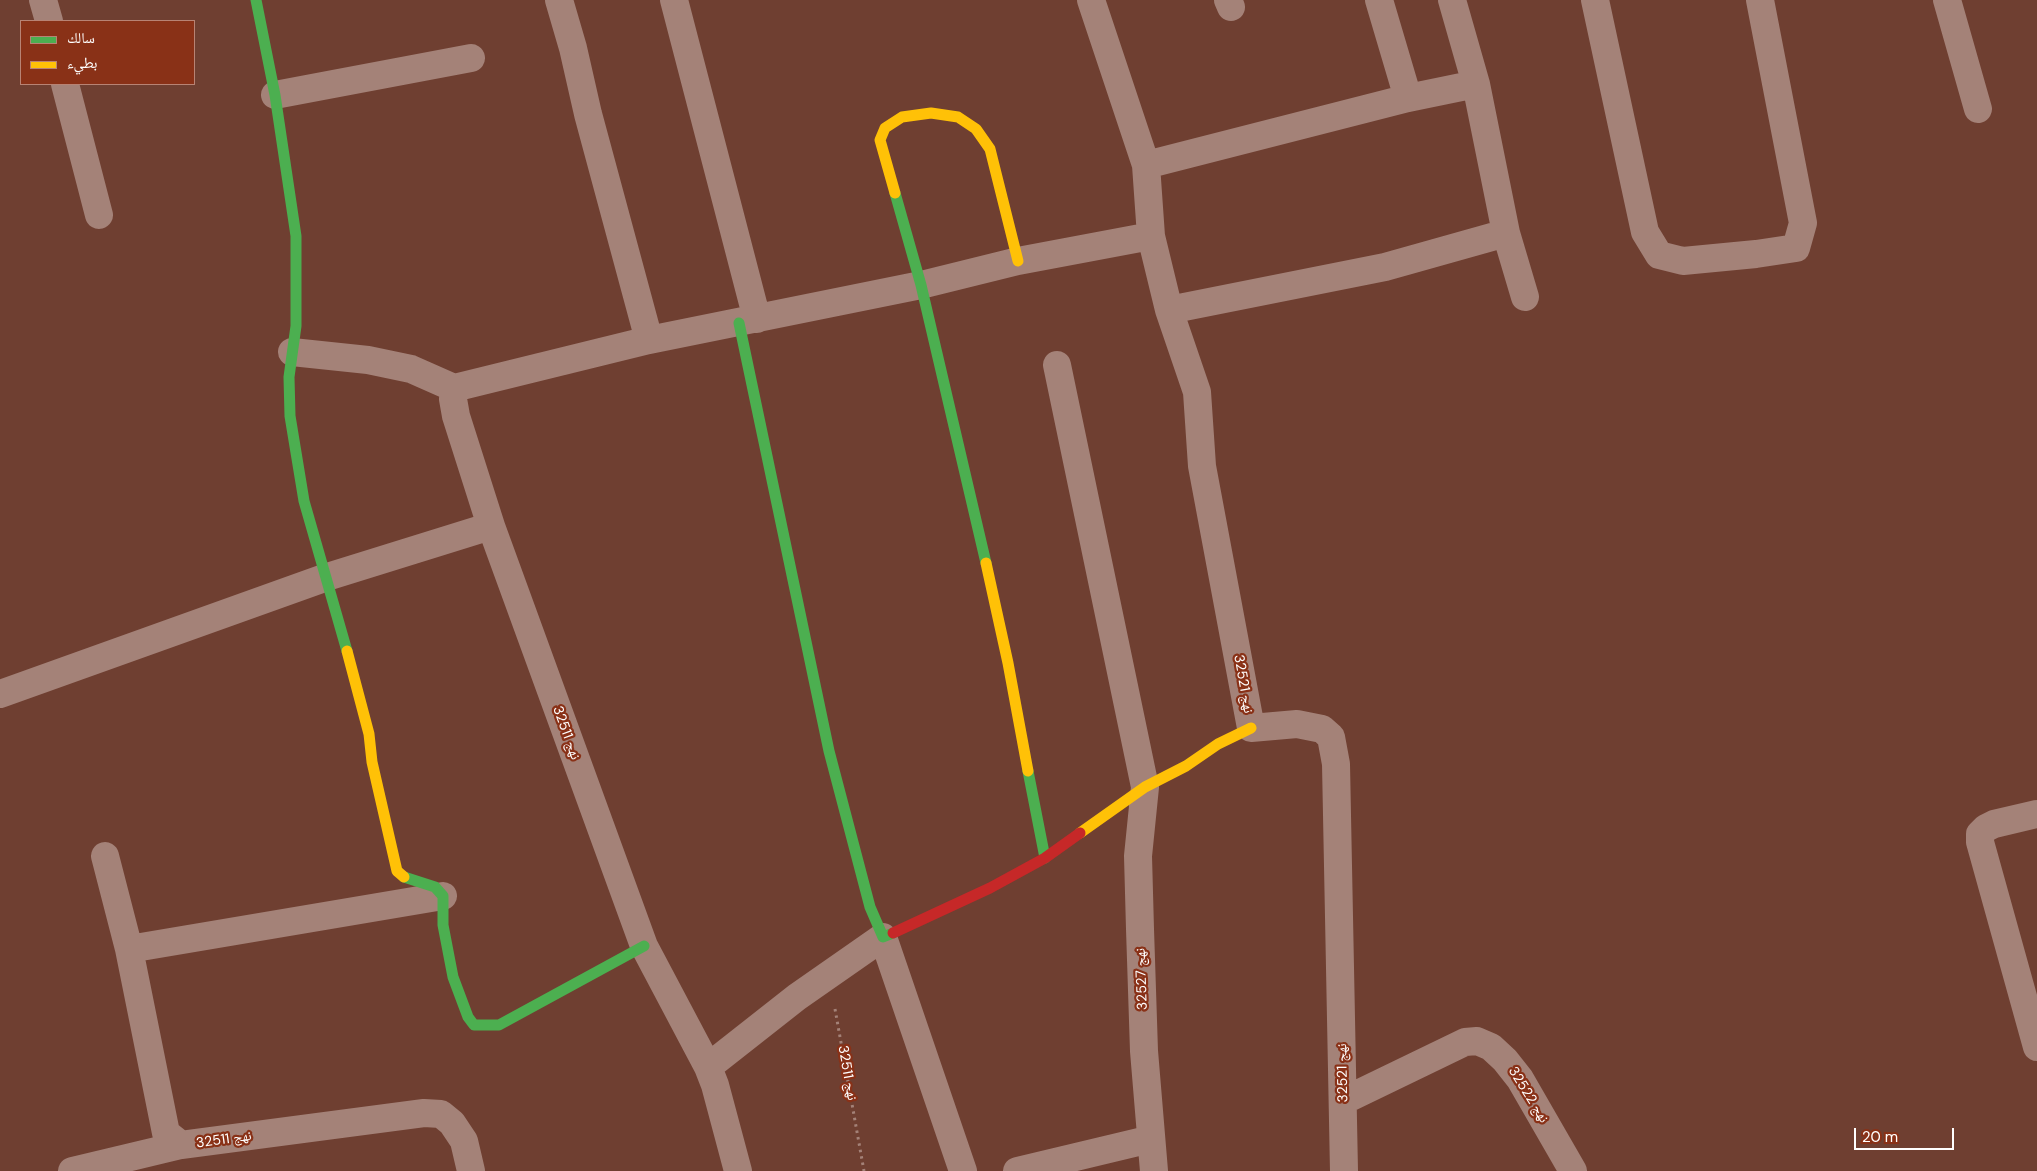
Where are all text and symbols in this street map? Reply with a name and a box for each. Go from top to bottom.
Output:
legend [20,20,195,85]
text: سالك [67,28,95,48]
text: بطيء [67,53,97,73]
street label: نهج 32521 [1230,653,1256,715]
street label: نهج 32511 [549,704,583,762]
street label: نهج 32527 [1133,948,1151,1010]
street label: نهج 32521 [1334,1043,1352,1103]
street label: نهج 32511 [834,1044,860,1102]
street label: نهج 32522 [1504,1064,1552,1126]
scale bar [1857,1118,1957,1150]
text: 20 m [1862,1127,1898,1147]
street label: نهج 32511 [195,1128,253,1152]

